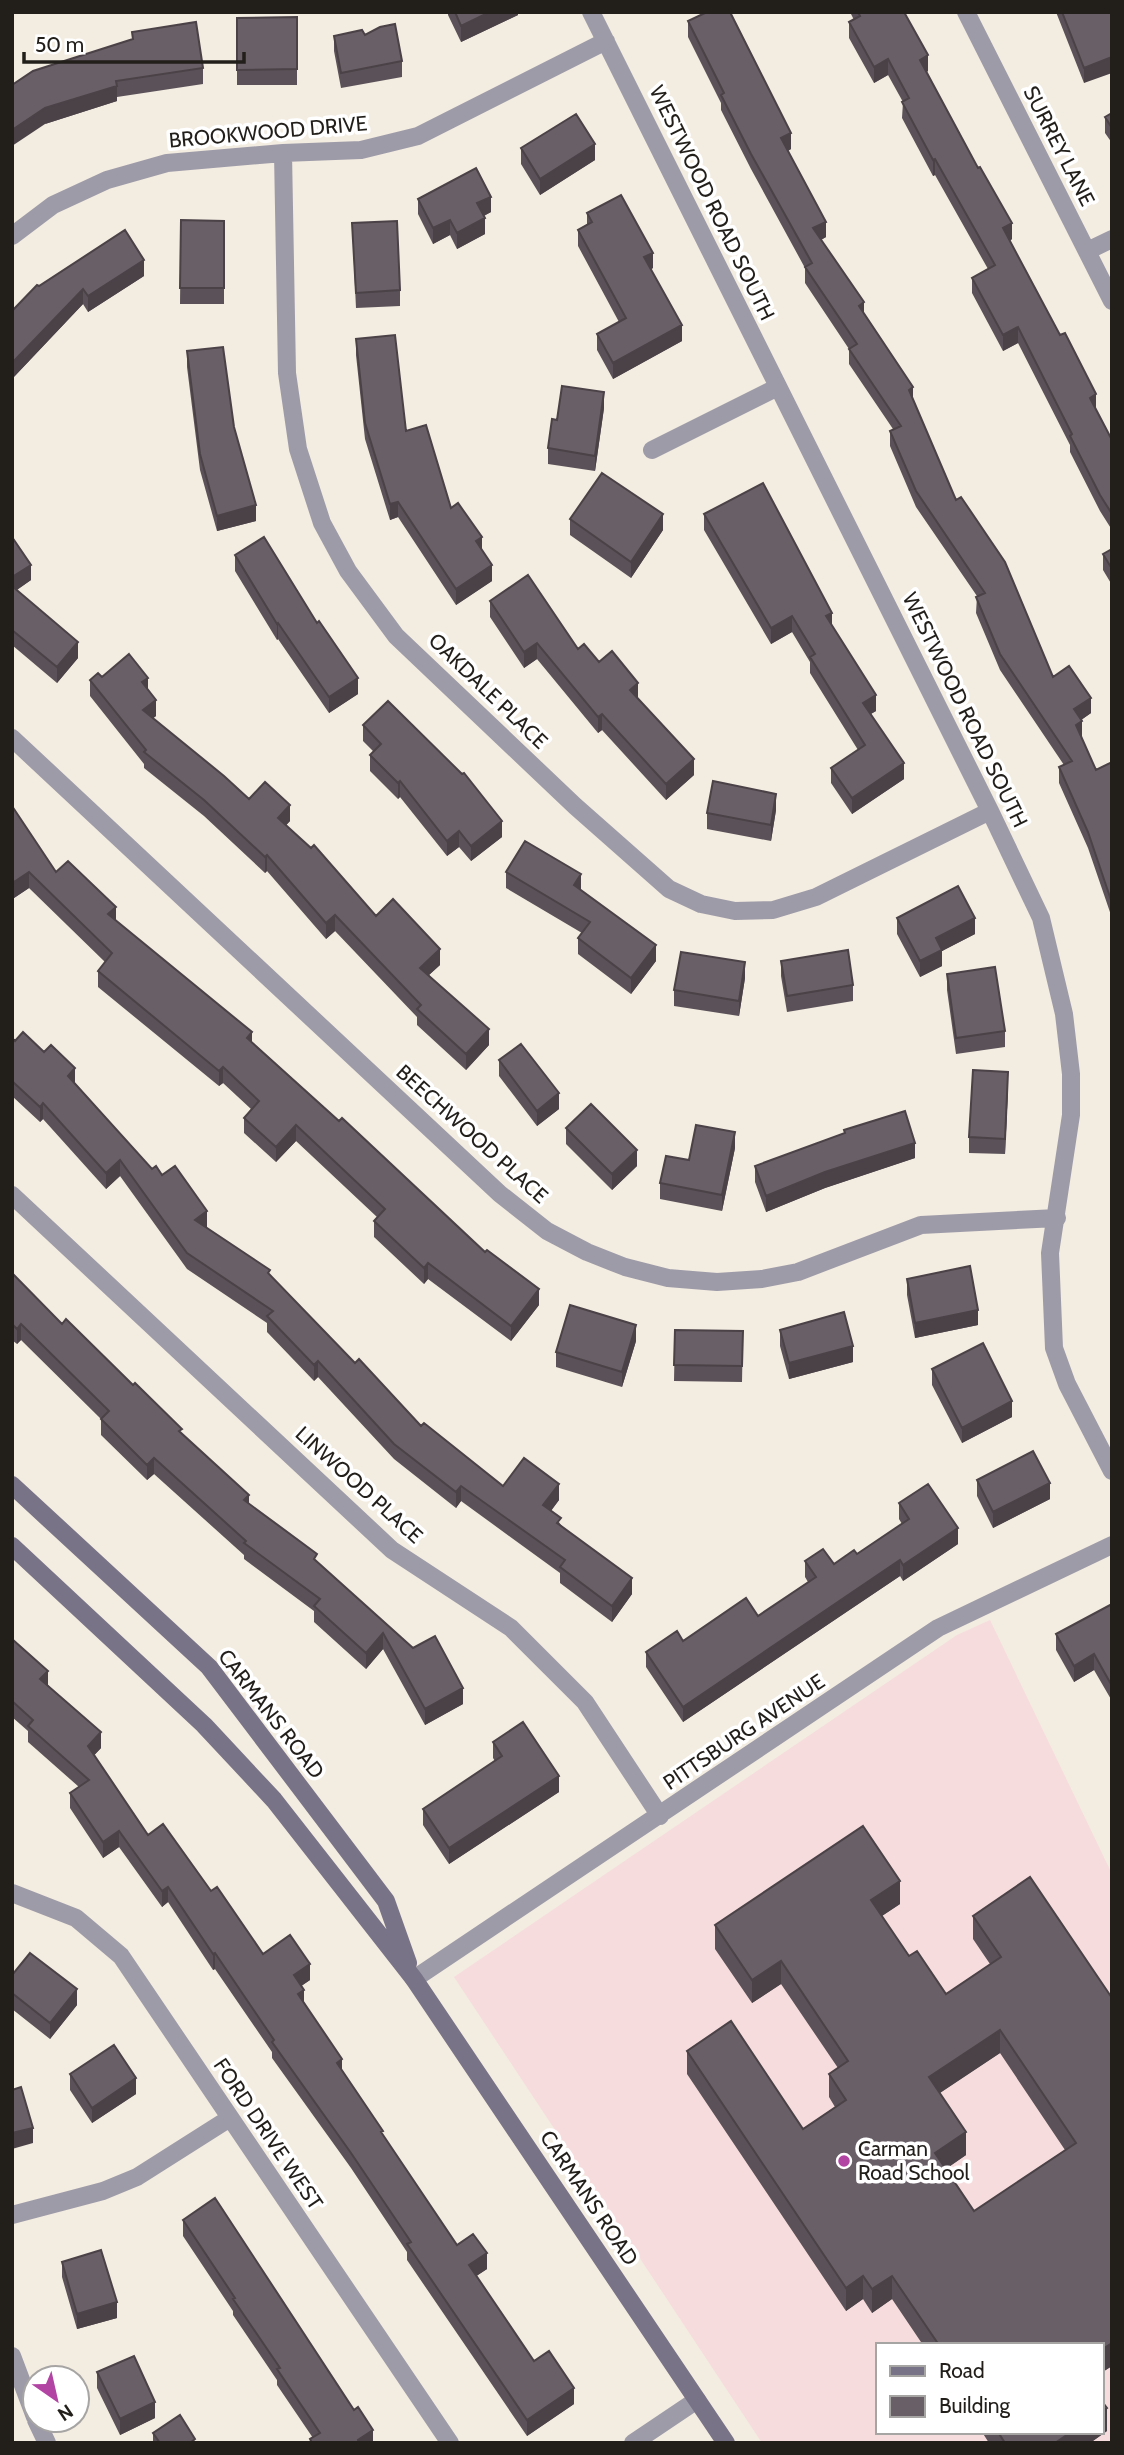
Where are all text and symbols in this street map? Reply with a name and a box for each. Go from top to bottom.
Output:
scale bar [24,21,245,65]
text: 50 m [35,32,84,57]
street label: WESTWOOD ROAD SOUTH [645,81,780,324]
street label: SURREY LANE [1019,82,1100,210]
street label: BROOKWOOD DRIVE [168,110,368,153]
street label: WESTWOOD ROAD SOUTH [898,588,1033,831]
street label: OAKDALE PLACE [424,628,553,754]
street label: BEECHWOOD PLACE [391,1059,553,1208]
street label: LINWOOD PLACE [291,1421,428,1548]
street label: CARMANS ROAD [213,1644,330,1783]
street label: PITTSBURG AVENUE [658,1668,829,1795]
street label: FORD DRIVE WEST [209,2053,328,2214]
street label: CARMANS ROAD [535,2126,644,2270]
place label: Carman Road School [858,2136,970,2185]
marker: Carman Road School [836,2153,852,2169]
legend [876,2343,1103,2434]
text: Road [939,2358,985,2383]
north arrow [21,2364,91,2434]
text: Building [939,2393,1011,2418]
text: N [53,2399,77,2426]

